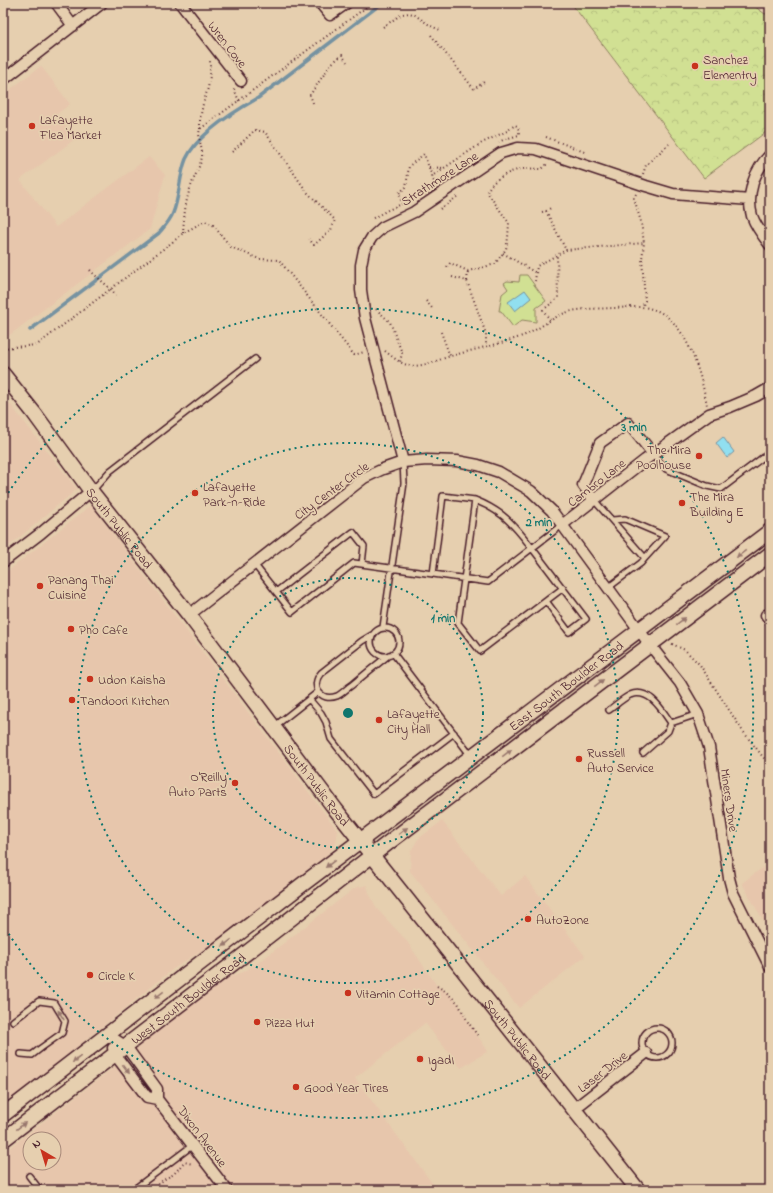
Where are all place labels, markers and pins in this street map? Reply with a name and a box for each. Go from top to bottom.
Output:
place label: Sanchez Elementry [703,51,757,86]
marker: Sanchez Elementry [690,61,700,71]
place label: Lafayette Flea Market [39,111,102,145]
marker: Lafayette Flea Market [27,121,37,131]
place label: The Mira Poolhouse [636,441,691,475]
marker: The Mira Poolhouse [694,451,704,461]
place label: Lafayette Park-n-Ride [203,478,265,512]
marker: Lafayette Park-n-Ride [190,488,200,498]
place label: The Mira Building E [689,488,744,523]
marker: The Mira Building E [677,498,687,508]
place label: Panang Thai Cuisine [48,571,114,605]
marker: Panang Thai Cuisine [35,581,45,591]
place label: Pho Cafe [79,621,128,640]
marker: Pho Cafe [66,624,76,634]
place label: Udon Kaisha [98,671,165,690]
marker: Udon Kaisha [85,674,95,684]
place label: Tandoori KItchen [80,692,169,711]
marker: Tandoori KItchen [67,695,77,705]
place label: Lafayette City Hall [387,705,440,740]
centre of rings [341,706,355,720]
marker: Lafayette City Hall [374,715,384,725]
place label: Russell Auto Service [587,744,654,778]
marker: Russell Auto Service [574,754,584,764]
place label: O'Reilly Auto Parts [168,768,227,802]
marker: O'Reilly Auto Parts [230,778,240,788]
place label: AutoZone [536,911,589,930]
marker: AutoZone [523,914,533,924]
place label: Circle K [98,967,136,986]
marker: Circle K [85,970,95,980]
place label: Vitamin Cottage [355,985,440,1005]
marker: Vitamin Cottage [343,988,353,998]
place label: Pizza Hut [265,1014,315,1033]
marker: Pizza Hut [252,1017,262,1027]
place label: IgadI [428,1051,454,1071]
marker: IgadI [415,1054,425,1064]
place label: Good Year Tires [304,1079,389,1098]
marker: Good Year Tires [291,1082,301,1092]

